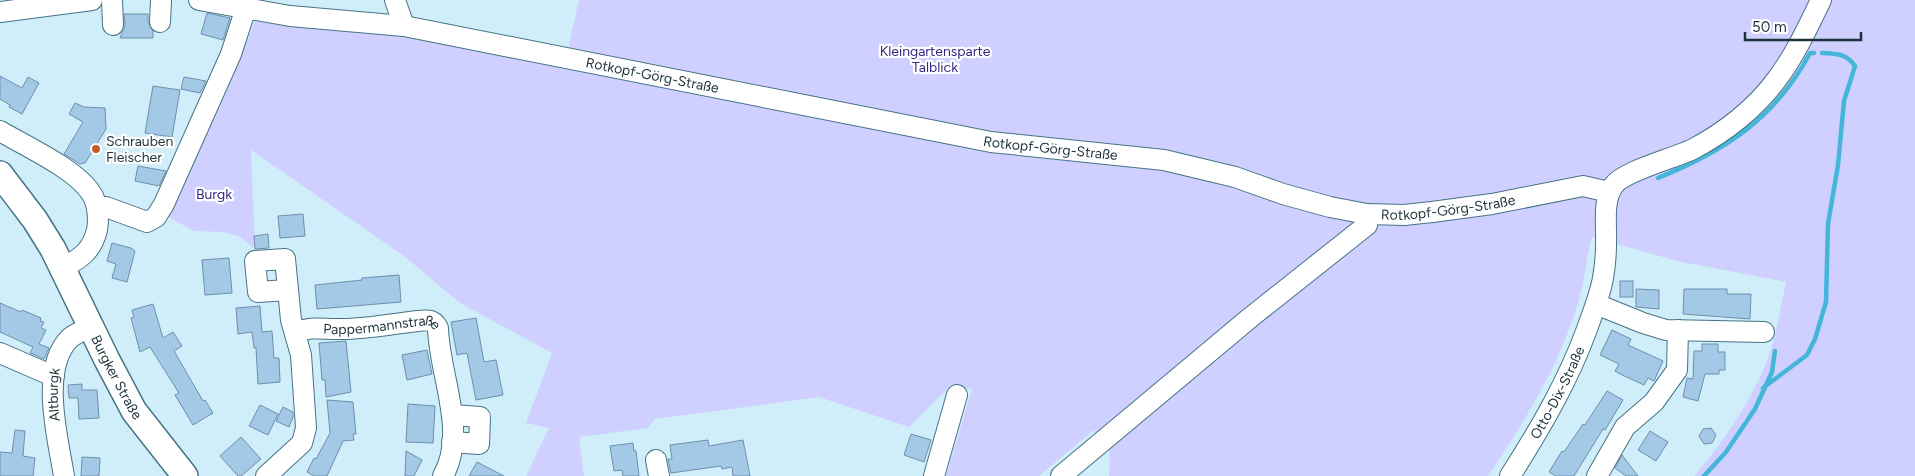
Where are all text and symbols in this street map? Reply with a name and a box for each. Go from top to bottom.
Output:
scale bar [1745,10,1861,42]
text: 50 m [1752,18,1787,36]
park label: Kleingartensparte Talblick [880,43,991,76]
street label: Rotkopf-Görg-Straße [584,54,721,97]
street label: Rotkopf-Görg-Straße [982,132,1119,164]
place label: Schrauben Fleischer [106,133,174,166]
marker: Schrauben Fleischer [90,143,102,155]
park label: Burgk [196,186,232,203]
street label: Rotkopf-Görg-Straße [1381,191,1517,224]
street label: Pappermannstraße [323,312,445,338]
street label: Burgker Straße [88,332,146,423]
street label: Otto-Dix-Straße [1526,343,1588,442]
street label: Altburgk [44,366,63,423]

